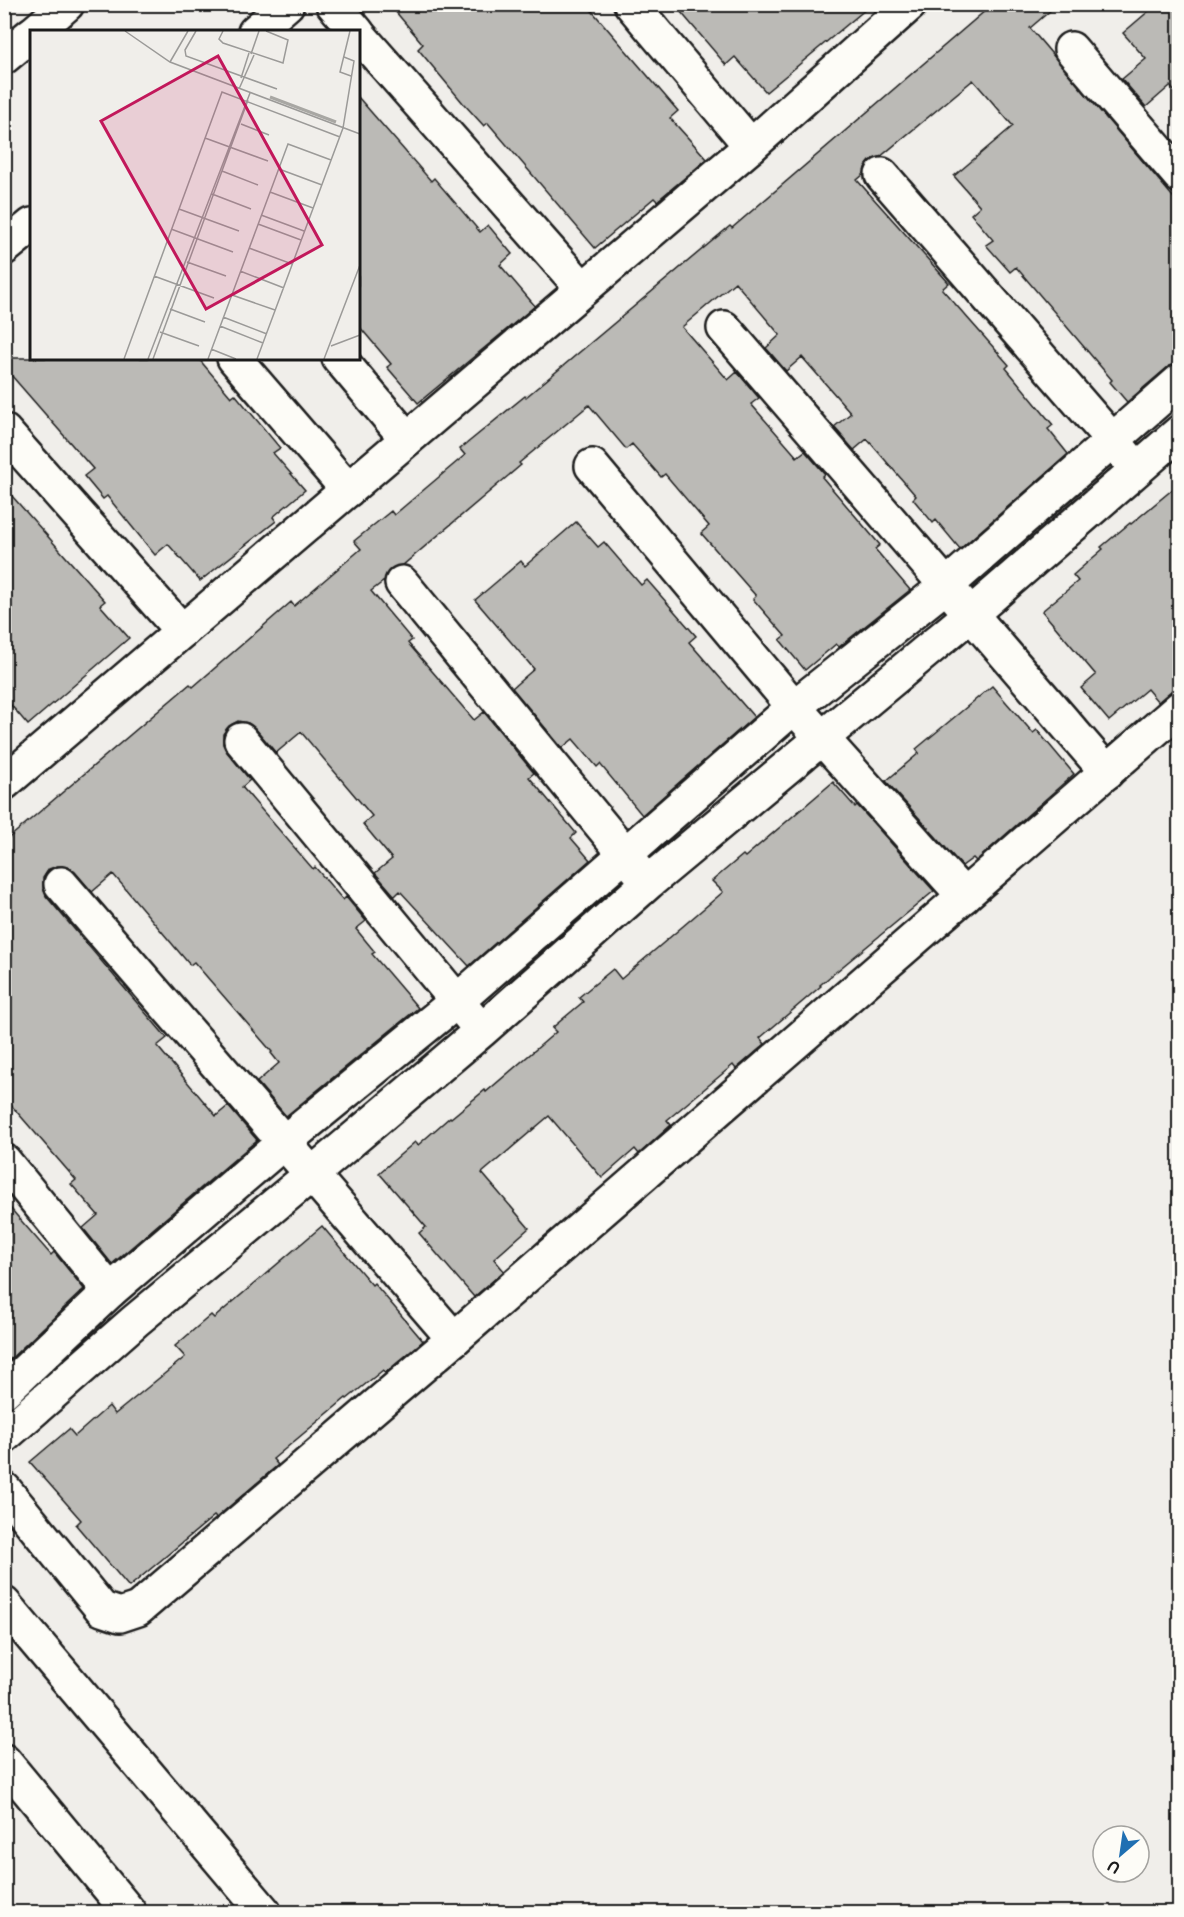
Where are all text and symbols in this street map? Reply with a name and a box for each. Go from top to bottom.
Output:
inset map [30,30,360,360]
north arrow [1091,1824,1151,1884]
text: U [1105,1855,1124,1877]

